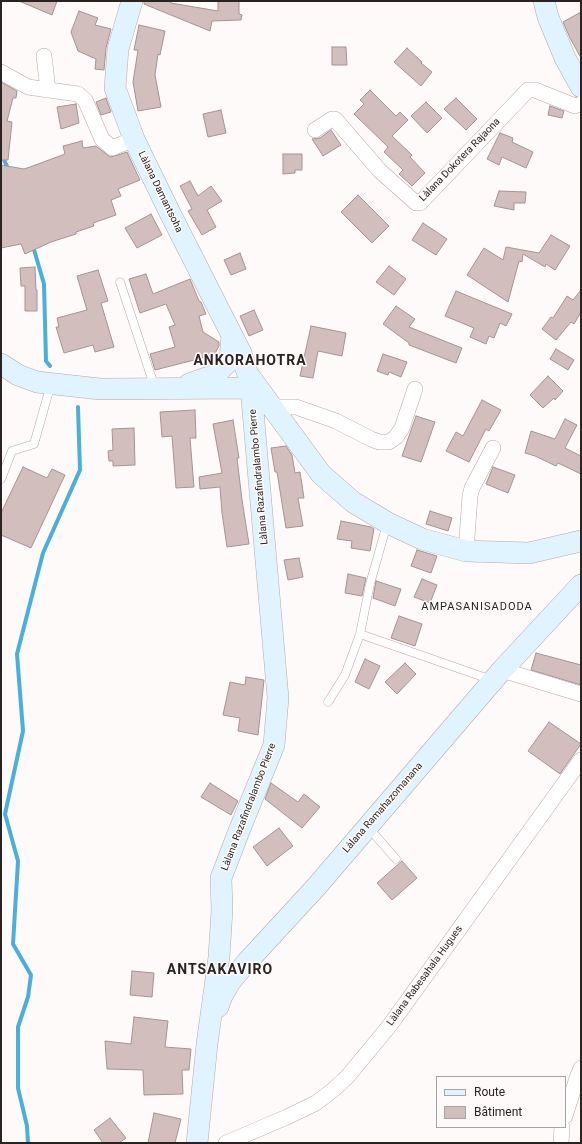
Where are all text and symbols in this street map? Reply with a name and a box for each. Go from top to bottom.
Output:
street label: Làlana Dokotera Rajaona [417,116,503,204]
street label: Làlana Damantsoha [135,149,185,235]
district label: ANKORAHOTRA [193,353,307,369]
street label: Làlana Razafindralambo Pierre [247,409,271,545]
district label: AMPASANISADODA [421,600,533,614]
street label: Làlana Razafindralambo Pierre [219,741,279,873]
street label: Làlana Ramahazomanana [341,760,425,856]
street label: Làlana Rabesahala Hugues [385,924,465,1028]
district label: ANTSAKAVIRO [167,962,273,978]
legend [436,1076,566,1128]
text: Route [474,1085,505,1099]
text: Bâtiment [474,1105,522,1119]

